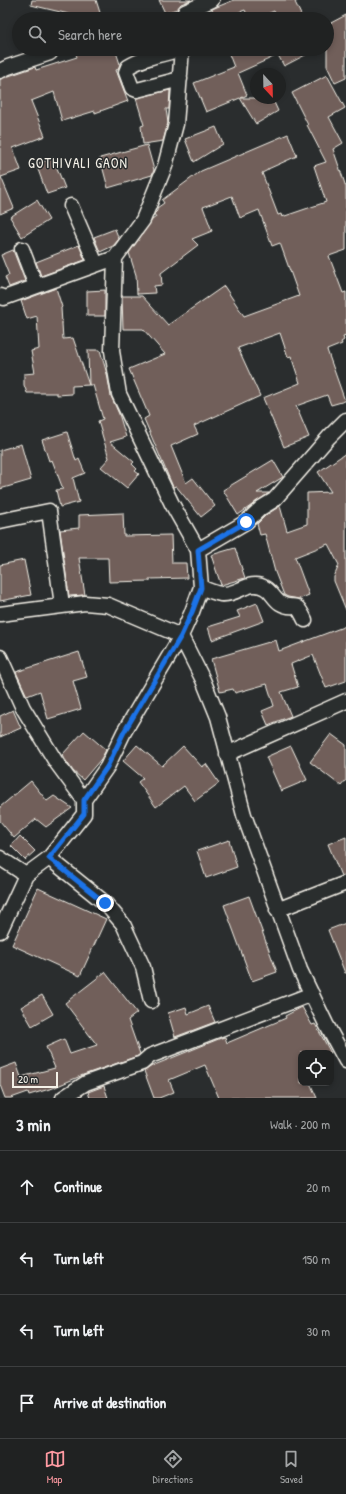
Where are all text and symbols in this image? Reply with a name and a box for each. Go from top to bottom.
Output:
search box [12,12,334,56]
icon: search [26,23,48,45]
text: Search here [58,24,122,45]
north arrow [250,68,286,104]
district label: GOTHIVALI GAON [28,153,128,172]
route start [237,513,255,531]
route end [96,894,114,912]
map controls [298,1050,334,1086]
button: locate [298,1050,334,1086]
scale bar [12,1070,58,1089]
text: 20 m [18,1072,38,1086]
text: 3 min [16,1113,51,1136]
text: Walk · 200 m [270,1115,330,1133]
icon: ahead [16,1176,38,1198]
text: Continue [54,1176,102,1197]
text: 20 m [306,1178,330,1196]
icon: left [16,1248,38,1270]
text: Turn left [54,1248,104,1269]
text: 150 m [302,1250,330,1268]
icon: left [16,1320,38,1342]
text: Turn left [54,1320,104,1341]
text: 30 m [307,1322,330,1340]
icon: arrive [16,1392,38,1414]
text: Arrive at destination [54,1392,166,1413]
tab: Map [44,1448,66,1486]
tab: Directions [153,1448,193,1486]
tab: Saved [280,1448,302,1486]

